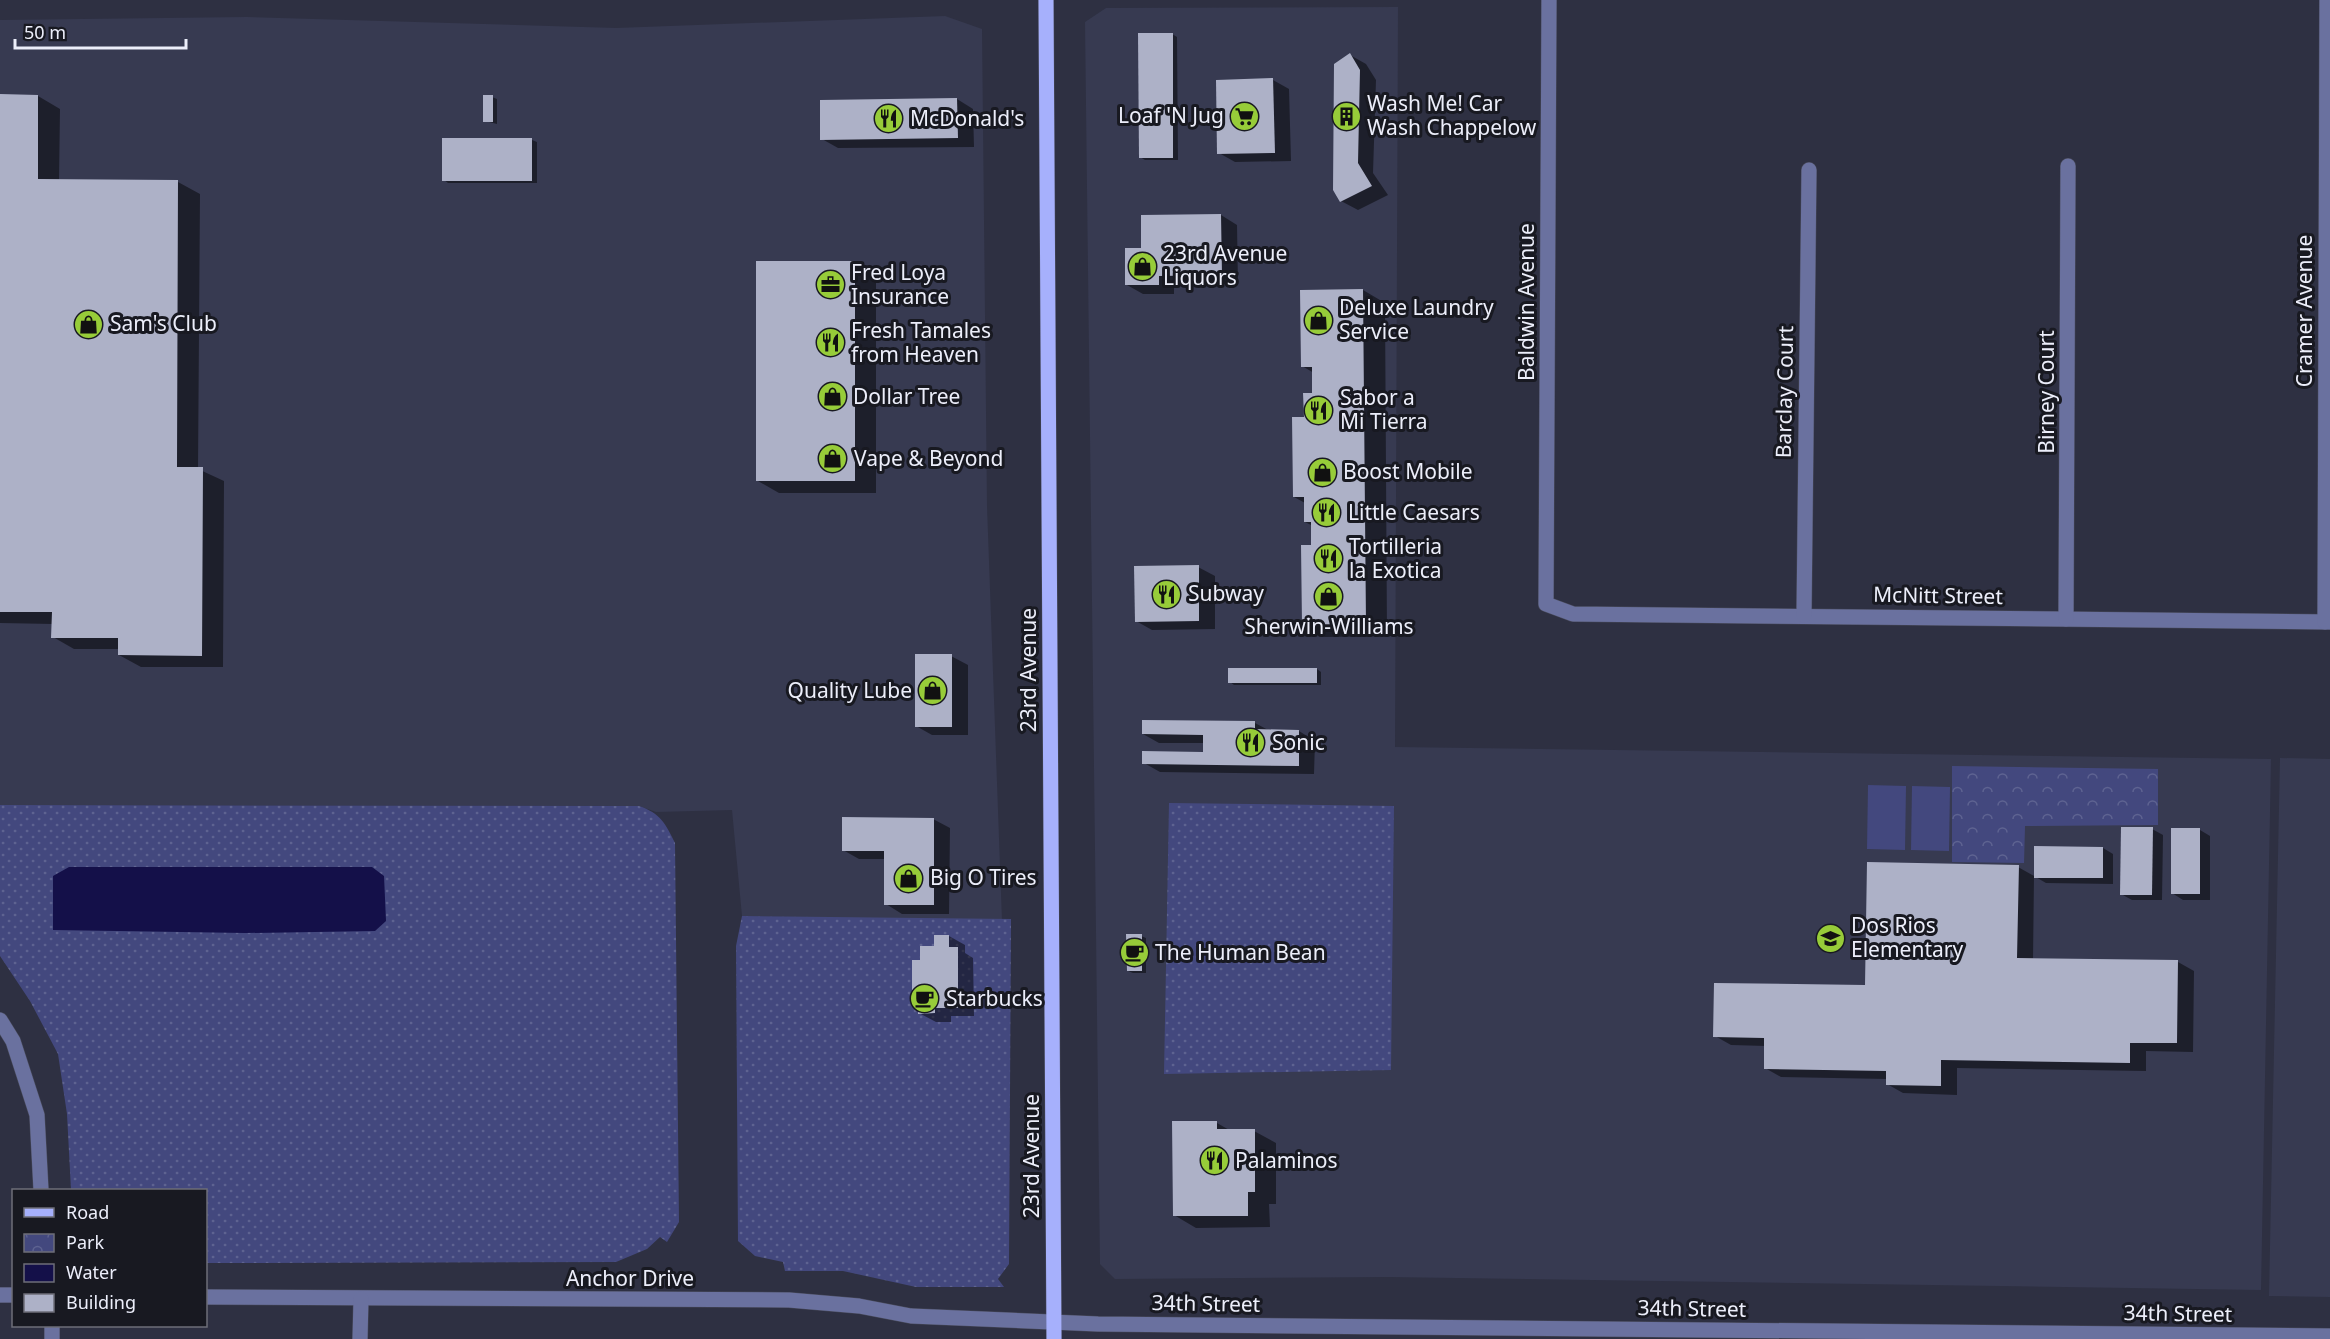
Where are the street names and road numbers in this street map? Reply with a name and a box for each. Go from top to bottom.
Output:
street label: Baldwin Avenue [1512,223,1540,381]
street label: Cramer Avenue [2290,235,2318,387]
street label: Barclay Court [1769,325,1799,458]
street label: Birney Court [2032,330,2060,454]
street label: McNitt Street [1873,580,2004,610]
street label: 23rd Avenue [1014,608,1042,732]
street label: 23rd Avenue [1017,1094,1045,1218]
street label: Anchor Drive [566,1264,694,1292]
street label: 34th Street [1151,1288,1261,1318]
street label: 34th Street [1637,1293,1747,1323]
street label: 34th Street [2123,1298,2233,1328]

